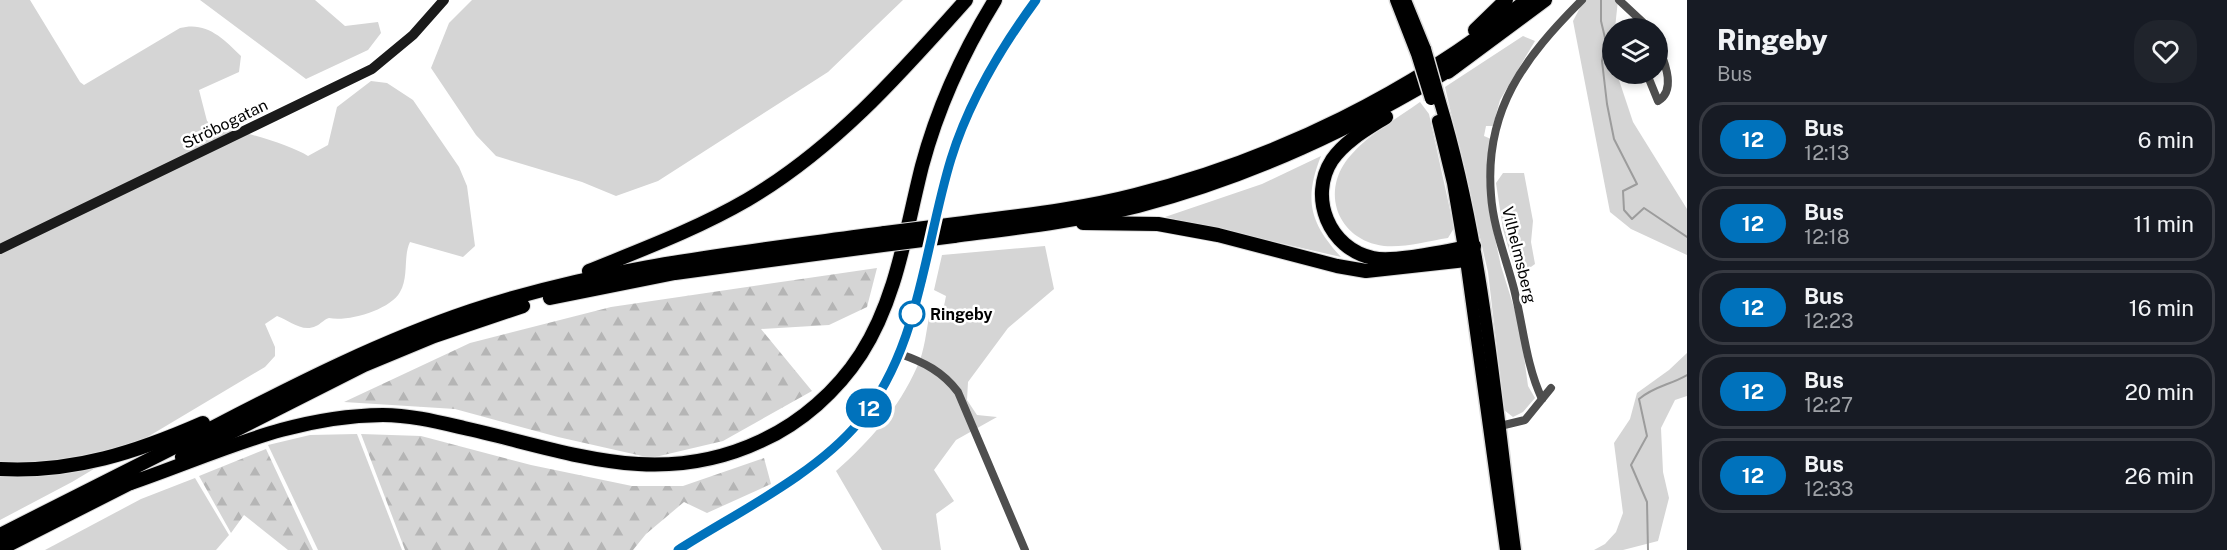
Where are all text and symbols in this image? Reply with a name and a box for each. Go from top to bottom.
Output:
map controls [1602,18,1668,84]
button: layers [1602,18,1668,84]
button: heart [2134,20,2197,83]
text: Ringeby [1717,23,1828,56]
text: Bus [1717,62,1752,86]
street label: Ströbogatan [179,95,271,153]
text: Bus [1804,115,1844,141]
text: 12 [1742,127,1764,152]
text: 6 min [2138,127,2194,153]
text: 12:13 [1804,141,1849,165]
text: Bus [1804,199,1844,225]
street label: Vilhelmsberg [1498,205,1540,305]
text: 12 [1742,211,1764,236]
text: 11 min [2133,211,2194,237]
text: 12:18 [1804,225,1850,249]
text: Bus [1804,283,1844,309]
text: 12 [1742,295,1764,320]
text: 16 min [2129,295,2194,321]
marker: Ringeby [899,301,925,327]
place label: Ringeby [930,305,993,324]
text: 12:23 [1804,309,1854,333]
text: Bus [1804,367,1844,393]
text: 12 [1742,379,1764,404]
text: 20 min [2125,379,2194,405]
line badge: 12 [842,388,896,428]
text: 12:27 [1804,393,1853,417]
text: 12 [858,396,880,421]
text: Bus [1804,451,1844,477]
text: 12 [1742,463,1764,488]
text: 26 min [2125,463,2194,489]
text: 12:33 [1804,477,1854,501]

